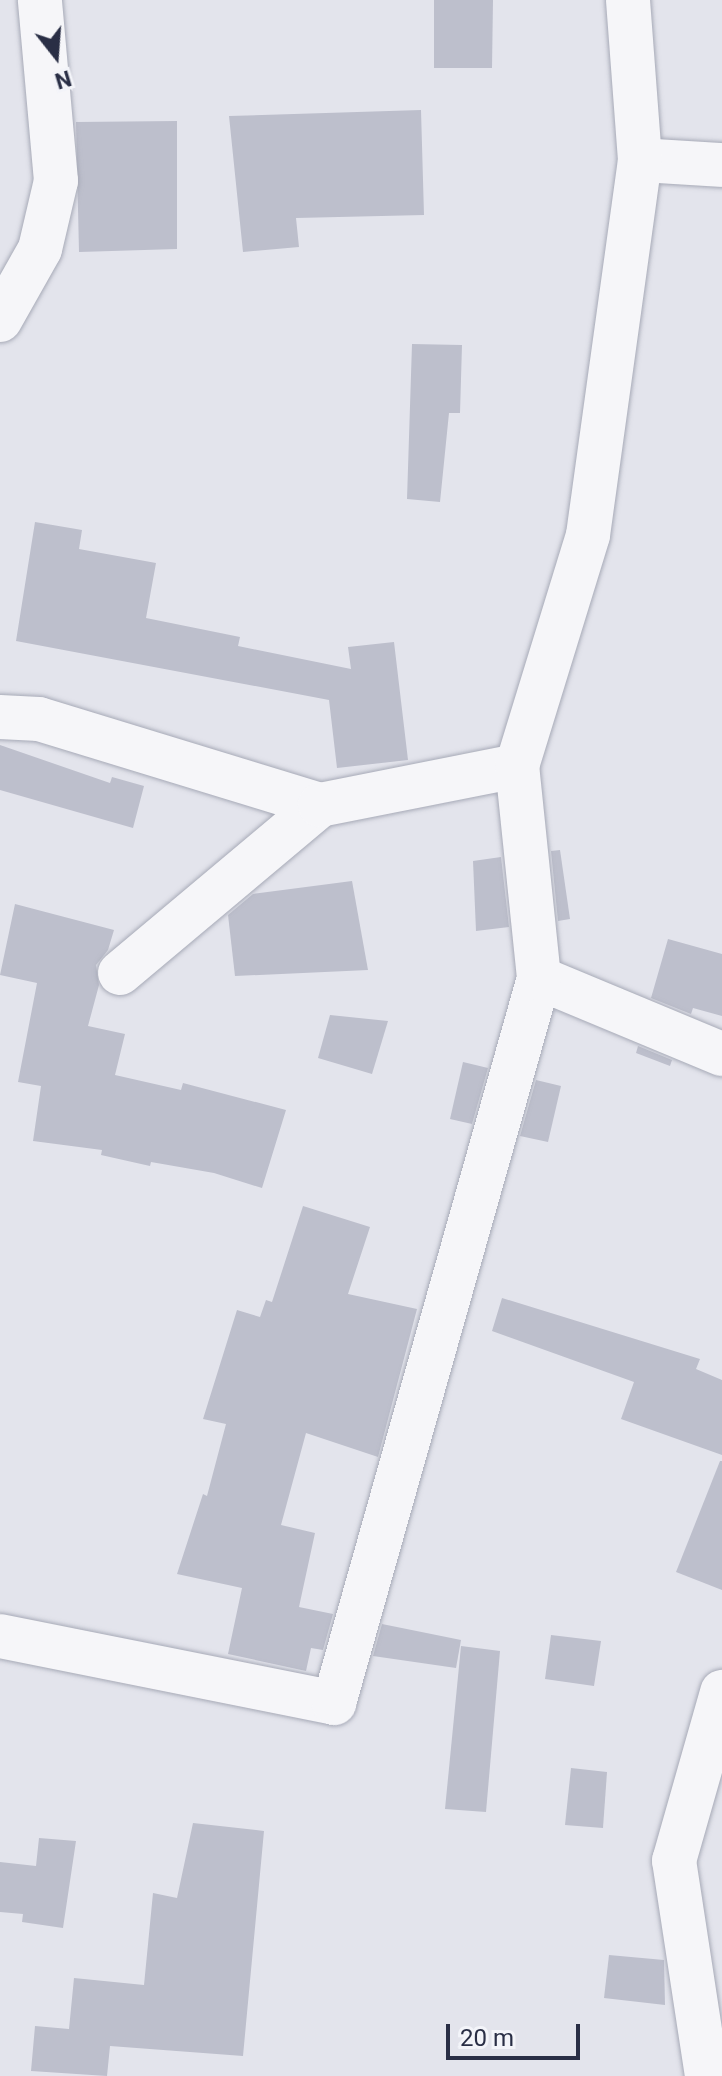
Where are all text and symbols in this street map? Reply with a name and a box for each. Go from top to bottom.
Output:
north arrow [16,16,96,96]
text: N [52,65,74,94]
scale bar [450,2008,584,2058]
text: 20 m [460,2024,514,2052]

